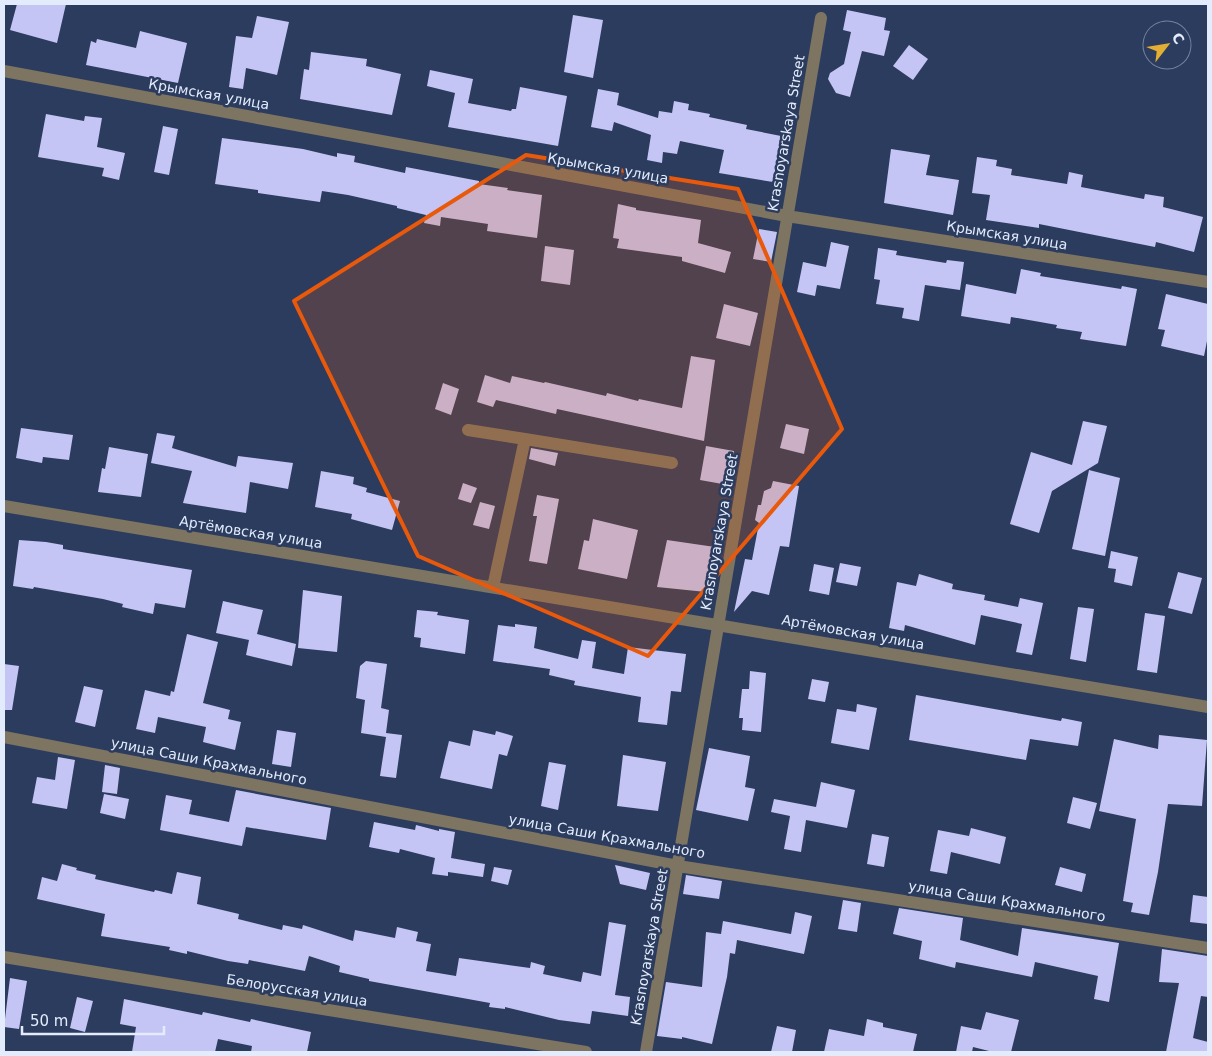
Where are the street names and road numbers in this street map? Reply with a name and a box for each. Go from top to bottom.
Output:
street label: Krasnoyarskaya Street [764,53,808,212]
street label: Крымская улица [147,75,271,113]
street label: Крымская улица [546,149,670,187]
street label: Крымская улица [945,218,1069,252]
street label: Krasnoyarskaya Street [697,452,741,611]
street label: Артёмовская улица [178,513,324,551]
street label: Артёмовская улица [780,612,926,652]
street label: улица Саши Крахмального [110,734,308,788]
street label: улица Саши Крахмального [507,811,707,861]
street label: Krasnoyarskaya Street [627,867,671,1026]
street label: улица Саши Крахмального [907,878,1107,924]
street label: Белорусская улица [225,971,369,1009]

